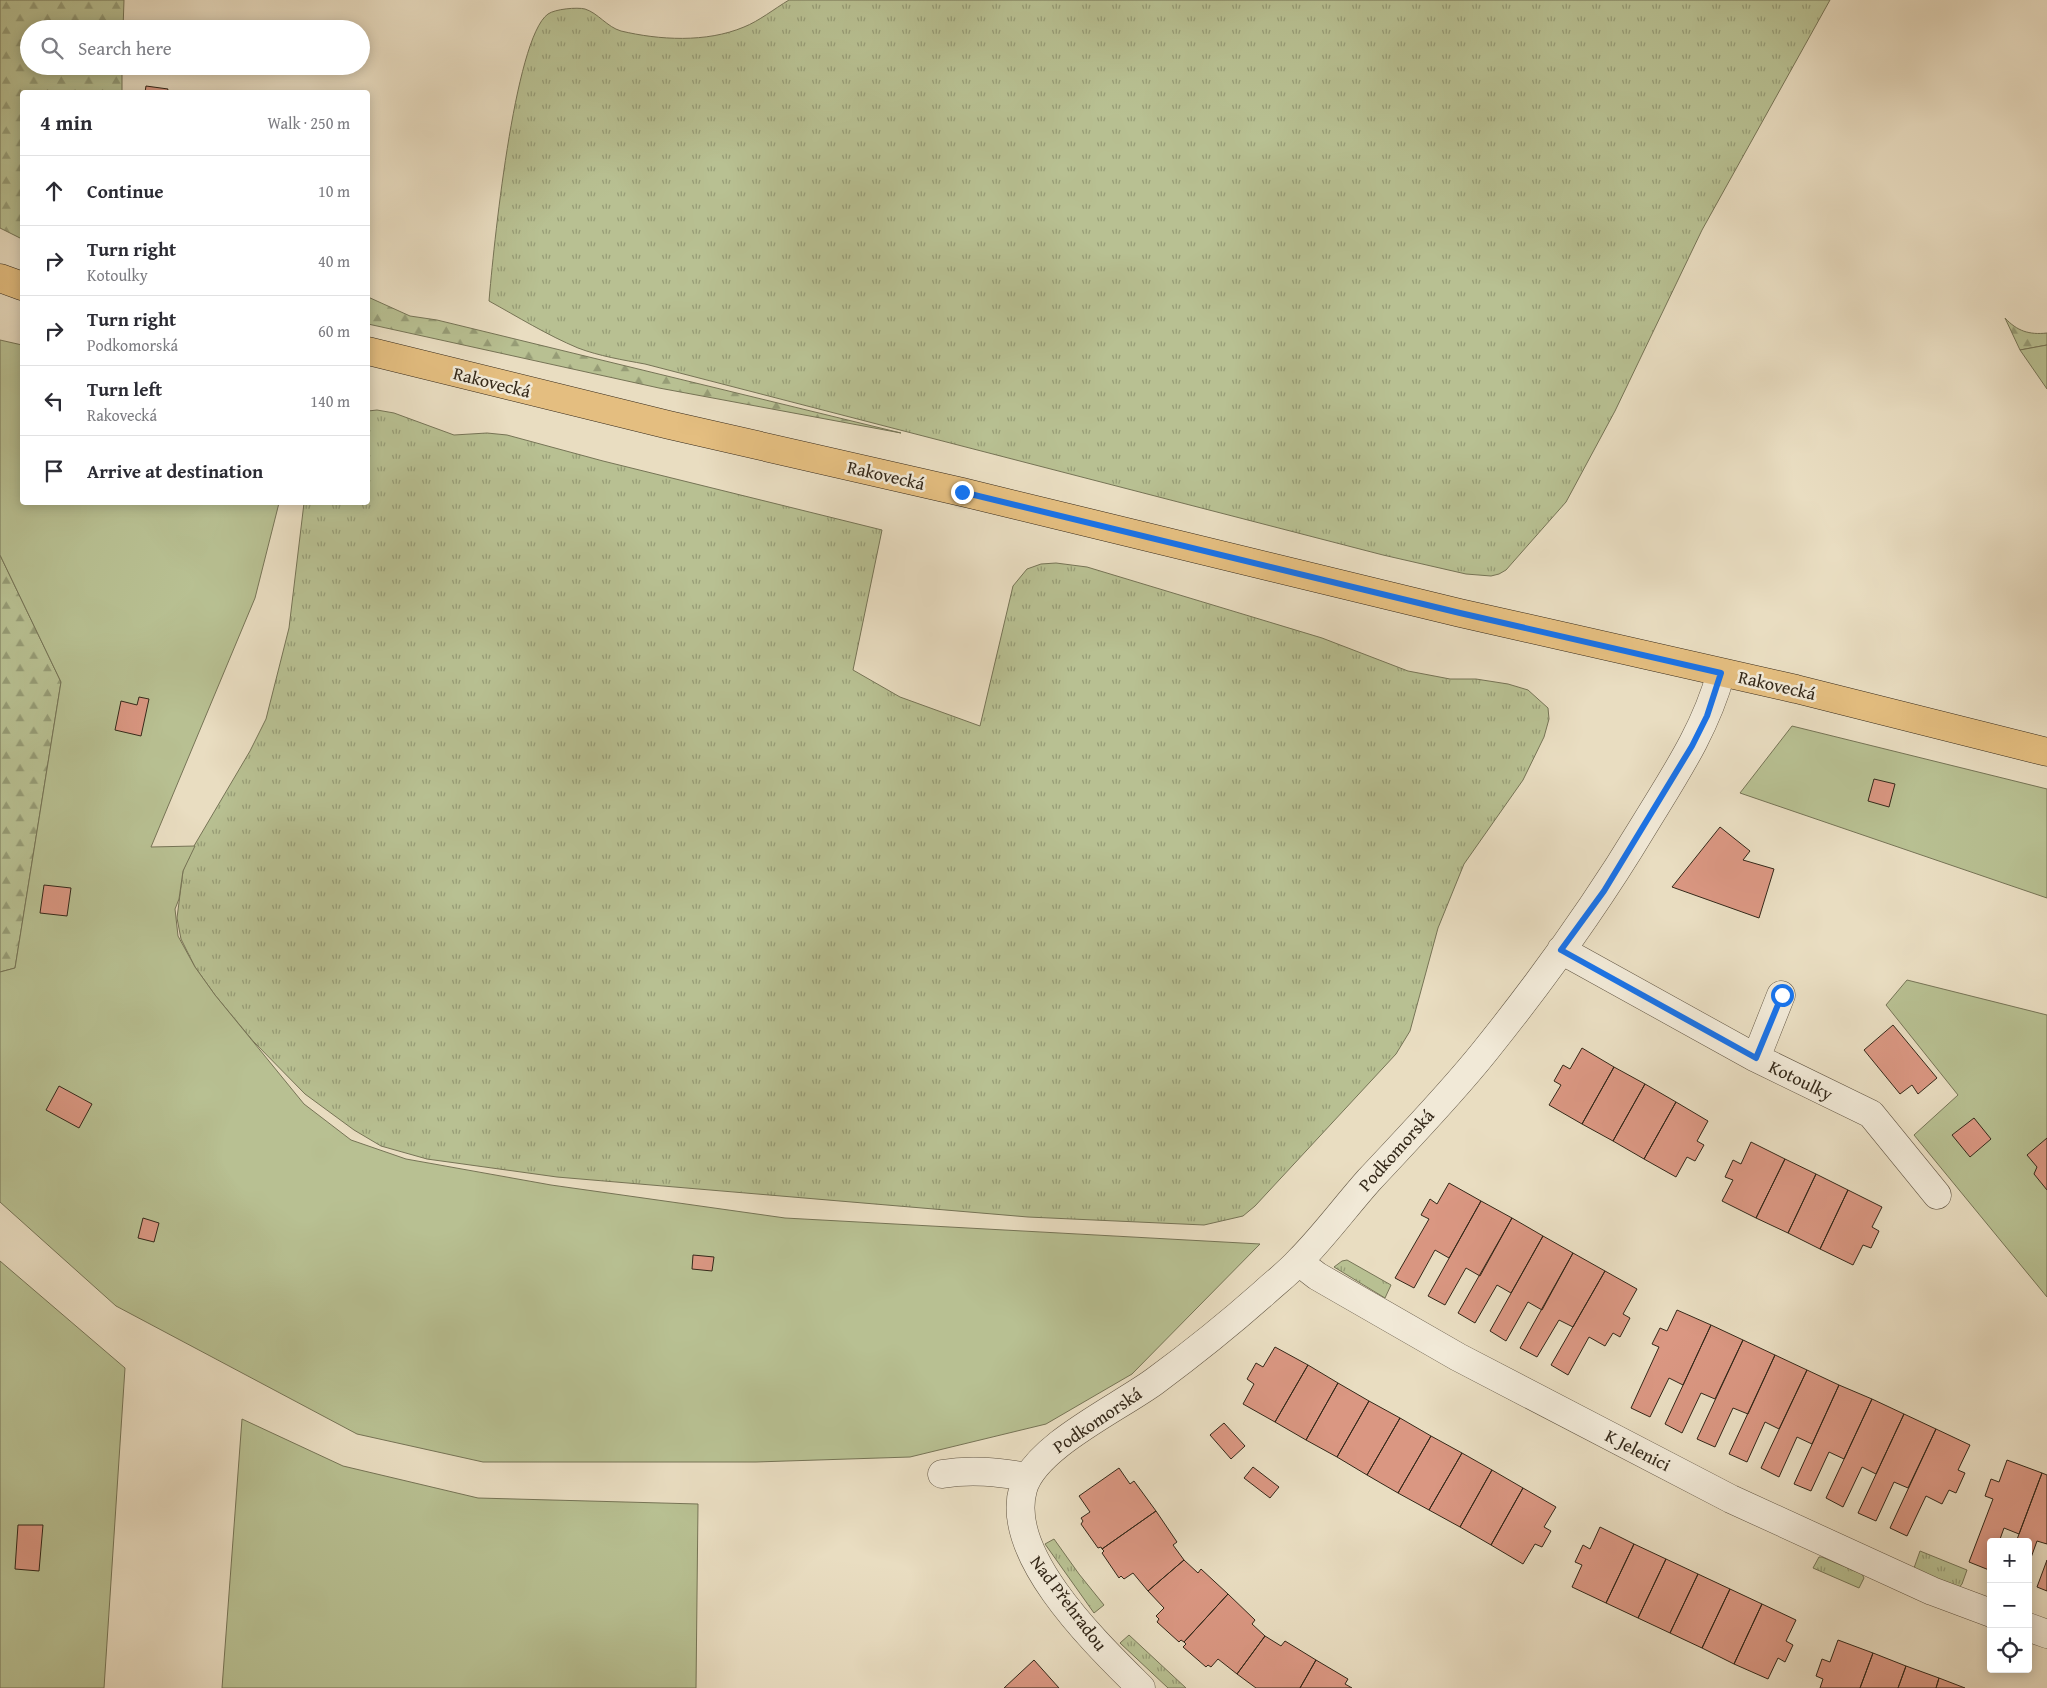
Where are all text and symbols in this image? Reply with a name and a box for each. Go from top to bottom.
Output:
search box [20,20,370,75]
icon: search [38,34,66,62]
text: Search here [78,34,172,62]
text: 4 min [40,107,92,138]
text: Walk · 250 m [267,111,350,135]
icon: ahead [40,177,68,205]
text: Continue [87,177,164,205]
text: 10 m [318,179,350,203]
text: Turn right [87,235,176,263]
icon: right [40,247,68,275]
text: 40 m [318,249,350,273]
text: Kotoulky [87,263,148,287]
text: Turn right [87,305,176,333]
icon: right [40,317,68,345]
text: 60 m [318,319,350,343]
text: Podkomorská [87,333,178,357]
street label: Rakovecká [450,359,534,405]
text: Turn left [87,375,162,403]
icon: left [40,387,68,415]
text: 140 m [310,389,350,413]
text: Rakovecká [87,403,157,427]
street label: Rakovecká [845,453,928,497]
icon: arrive [40,457,68,485]
text: Arrive at destination [87,457,263,485]
route end [951,481,974,504]
street label: Rakovecká [1736,663,1819,707]
route start [1771,984,1794,1007]
street label: Kotoulky [1764,1053,1838,1107]
street label: Podkomorská [1352,1103,1441,1197]
street label: Podkomorská [1047,1380,1147,1460]
street label: K Jelenici [1600,1422,1676,1478]
map controls [1987,1538,2032,1673]
button: + [1987,1538,2032,1583]
street label: Nad Přehradou [1024,1549,1114,1657]
button: − [1987,1583,2032,1628]
button: locate [1987,1628,2032,1673]

